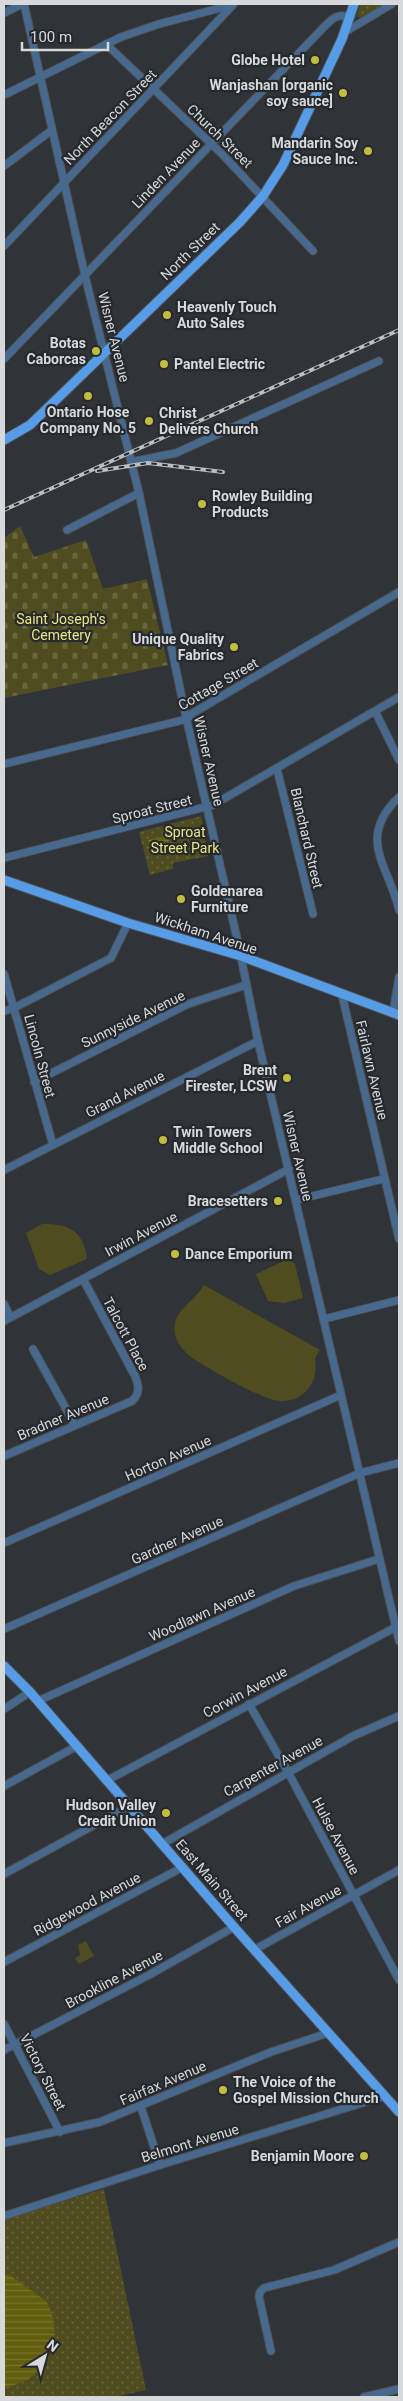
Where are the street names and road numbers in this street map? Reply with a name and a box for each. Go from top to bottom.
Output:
street label: North Beacon Street [60,66,160,168]
street label: Church Street [184,101,256,171]
street label: Linden Avenue [129,135,203,211]
street label: North Street [157,219,223,283]
street label: Wisner Avenue [95,290,133,384]
street label: Cottage Street [175,654,261,713]
street label: Wisner Avenue [191,714,227,808]
street label: Blanchard Street [288,786,326,890]
street label: Sproat Street [111,791,194,827]
street label: Wickham Avenue [153,909,259,957]
street label: Sunnyside Avenue [79,987,187,1051]
street label: Lincoln Street [21,1013,59,1100]
street label: Fairlawn Avenue [353,1019,391,1121]
street label: Grand Avenue [83,1067,167,1121]
street label: Wisner Avenue [280,1109,316,1203]
street label: Irwin Avenue [102,1208,180,1260]
street label: Talcott Place [100,1294,152,1374]
street label: Bradner Avenue [15,1391,111,1443]
street label: Horton Avenue [123,1432,213,1484]
street label: Gardner Avenue [129,1513,225,1567]
street label: Woodlawn Avenue [146,1583,258,1645]
street label: Corwin Avenue [200,1663,290,1721]
street label: Carpenter Avenue [221,1732,325,1800]
street label: Hulse Avenue [309,1795,363,1877]
street label: East Main Street [172,1836,252,1924]
street label: Ridgewood Avenue [31,1869,143,1939]
street label: Fair Avenue [272,1881,344,1931]
street label: Brookline Avenue [63,1947,165,2011]
street label: Victory Street [17,2031,69,2113]
street label: Fairfax Avenue [118,2058,208,2108]
street label: Belmont Avenue [139,2121,241,2165]

